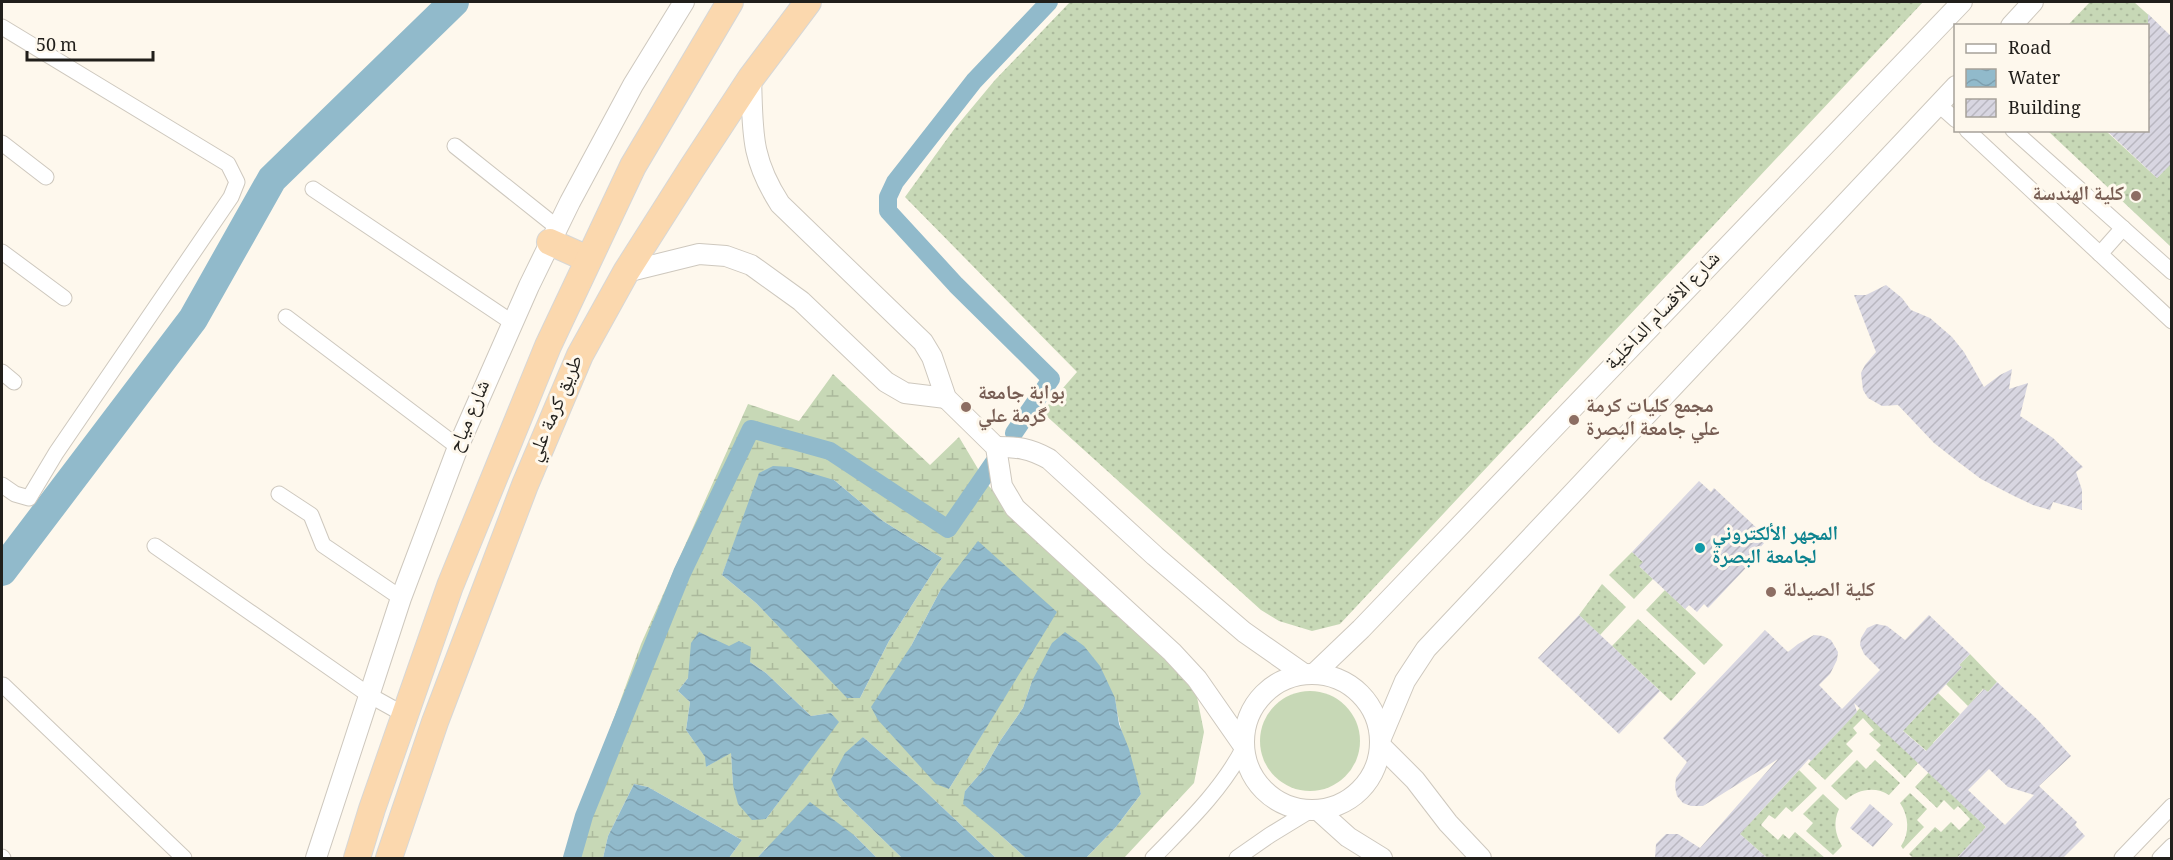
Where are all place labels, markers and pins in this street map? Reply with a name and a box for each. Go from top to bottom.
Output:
place label: كلية الهندسة [2032,179,2124,213]
marker: كلية الهندسة [2129,189,2143,203]
place label: بوابة جامعة گرمة علي [978,378,1065,435]
place label: مجمع كليات كرمة علي جامعة البصرة [1586,391,1720,448]
marker: بوابة جامعة گرمة علي [959,400,973,414]
marker: مجمع كليات كرمة علي جامعة البصرة [1567,413,1581,427]
place label: المجهر الألكتروني لجامعة البصرة [1712,519,1838,576]
marker: المجهر الألكتروني لجامعة البصرة [1693,541,1707,555]
place label: كلية الصيدلة [1783,575,1875,609]
marker: كلية الصيدلة [1764,585,1778,599]

